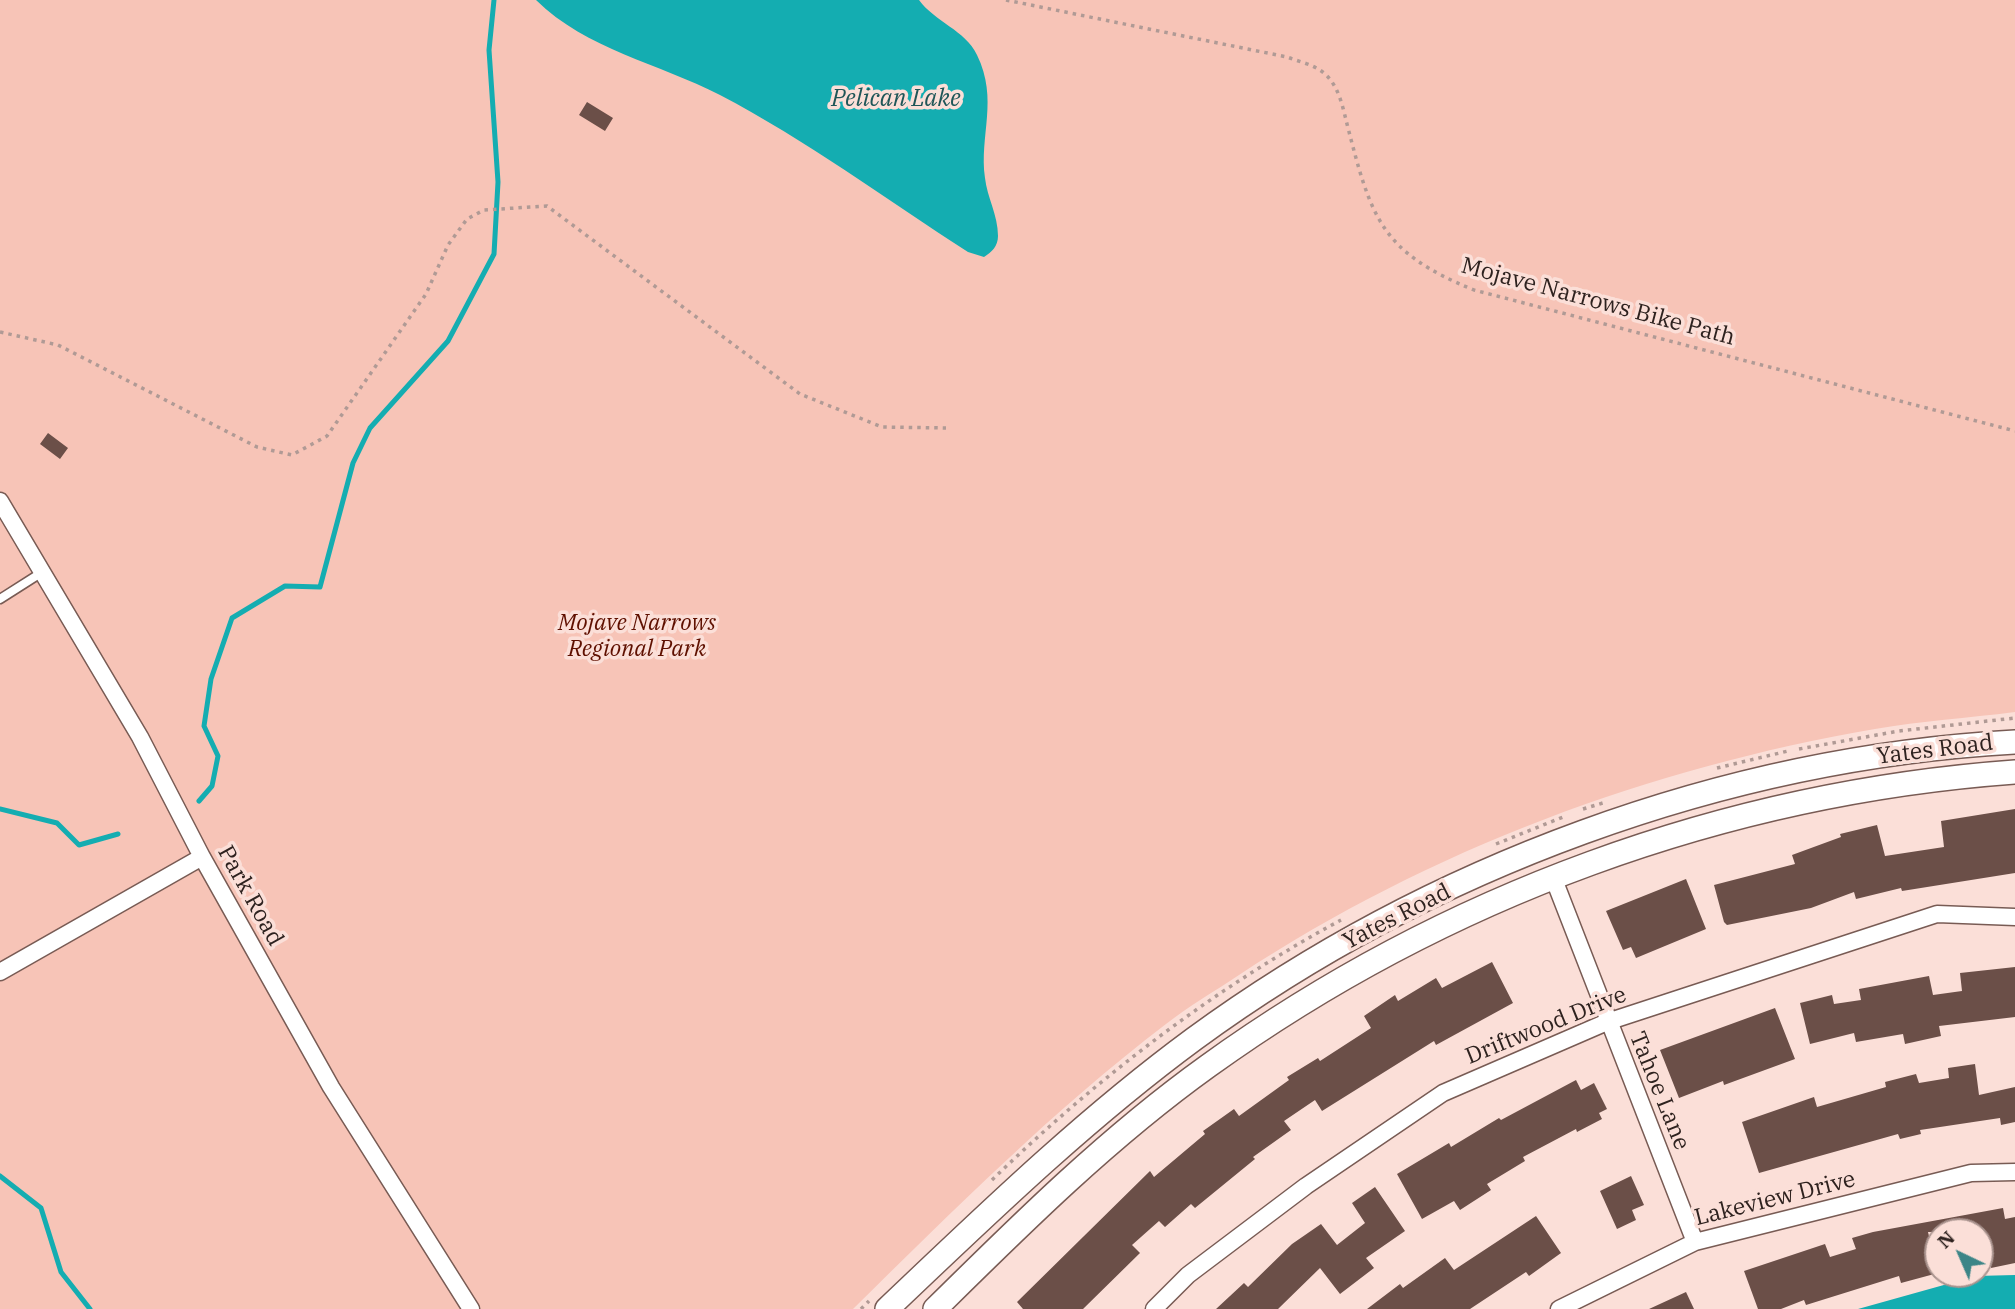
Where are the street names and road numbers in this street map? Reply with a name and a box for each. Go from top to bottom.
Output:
street label: Mojave Narrows Bike Path [1458,252,1738,352]
street label: Yates Road [1875,729,1995,771]
street label: Park Road [211,841,289,951]
street label: Yates Road [1339,878,1455,956]
street label: Driftwood Drive [1461,981,1631,1071]
street label: Tahoe Lane [1623,1028,1695,1154]
street label: Lakeview Drive [1692,1166,1858,1232]

